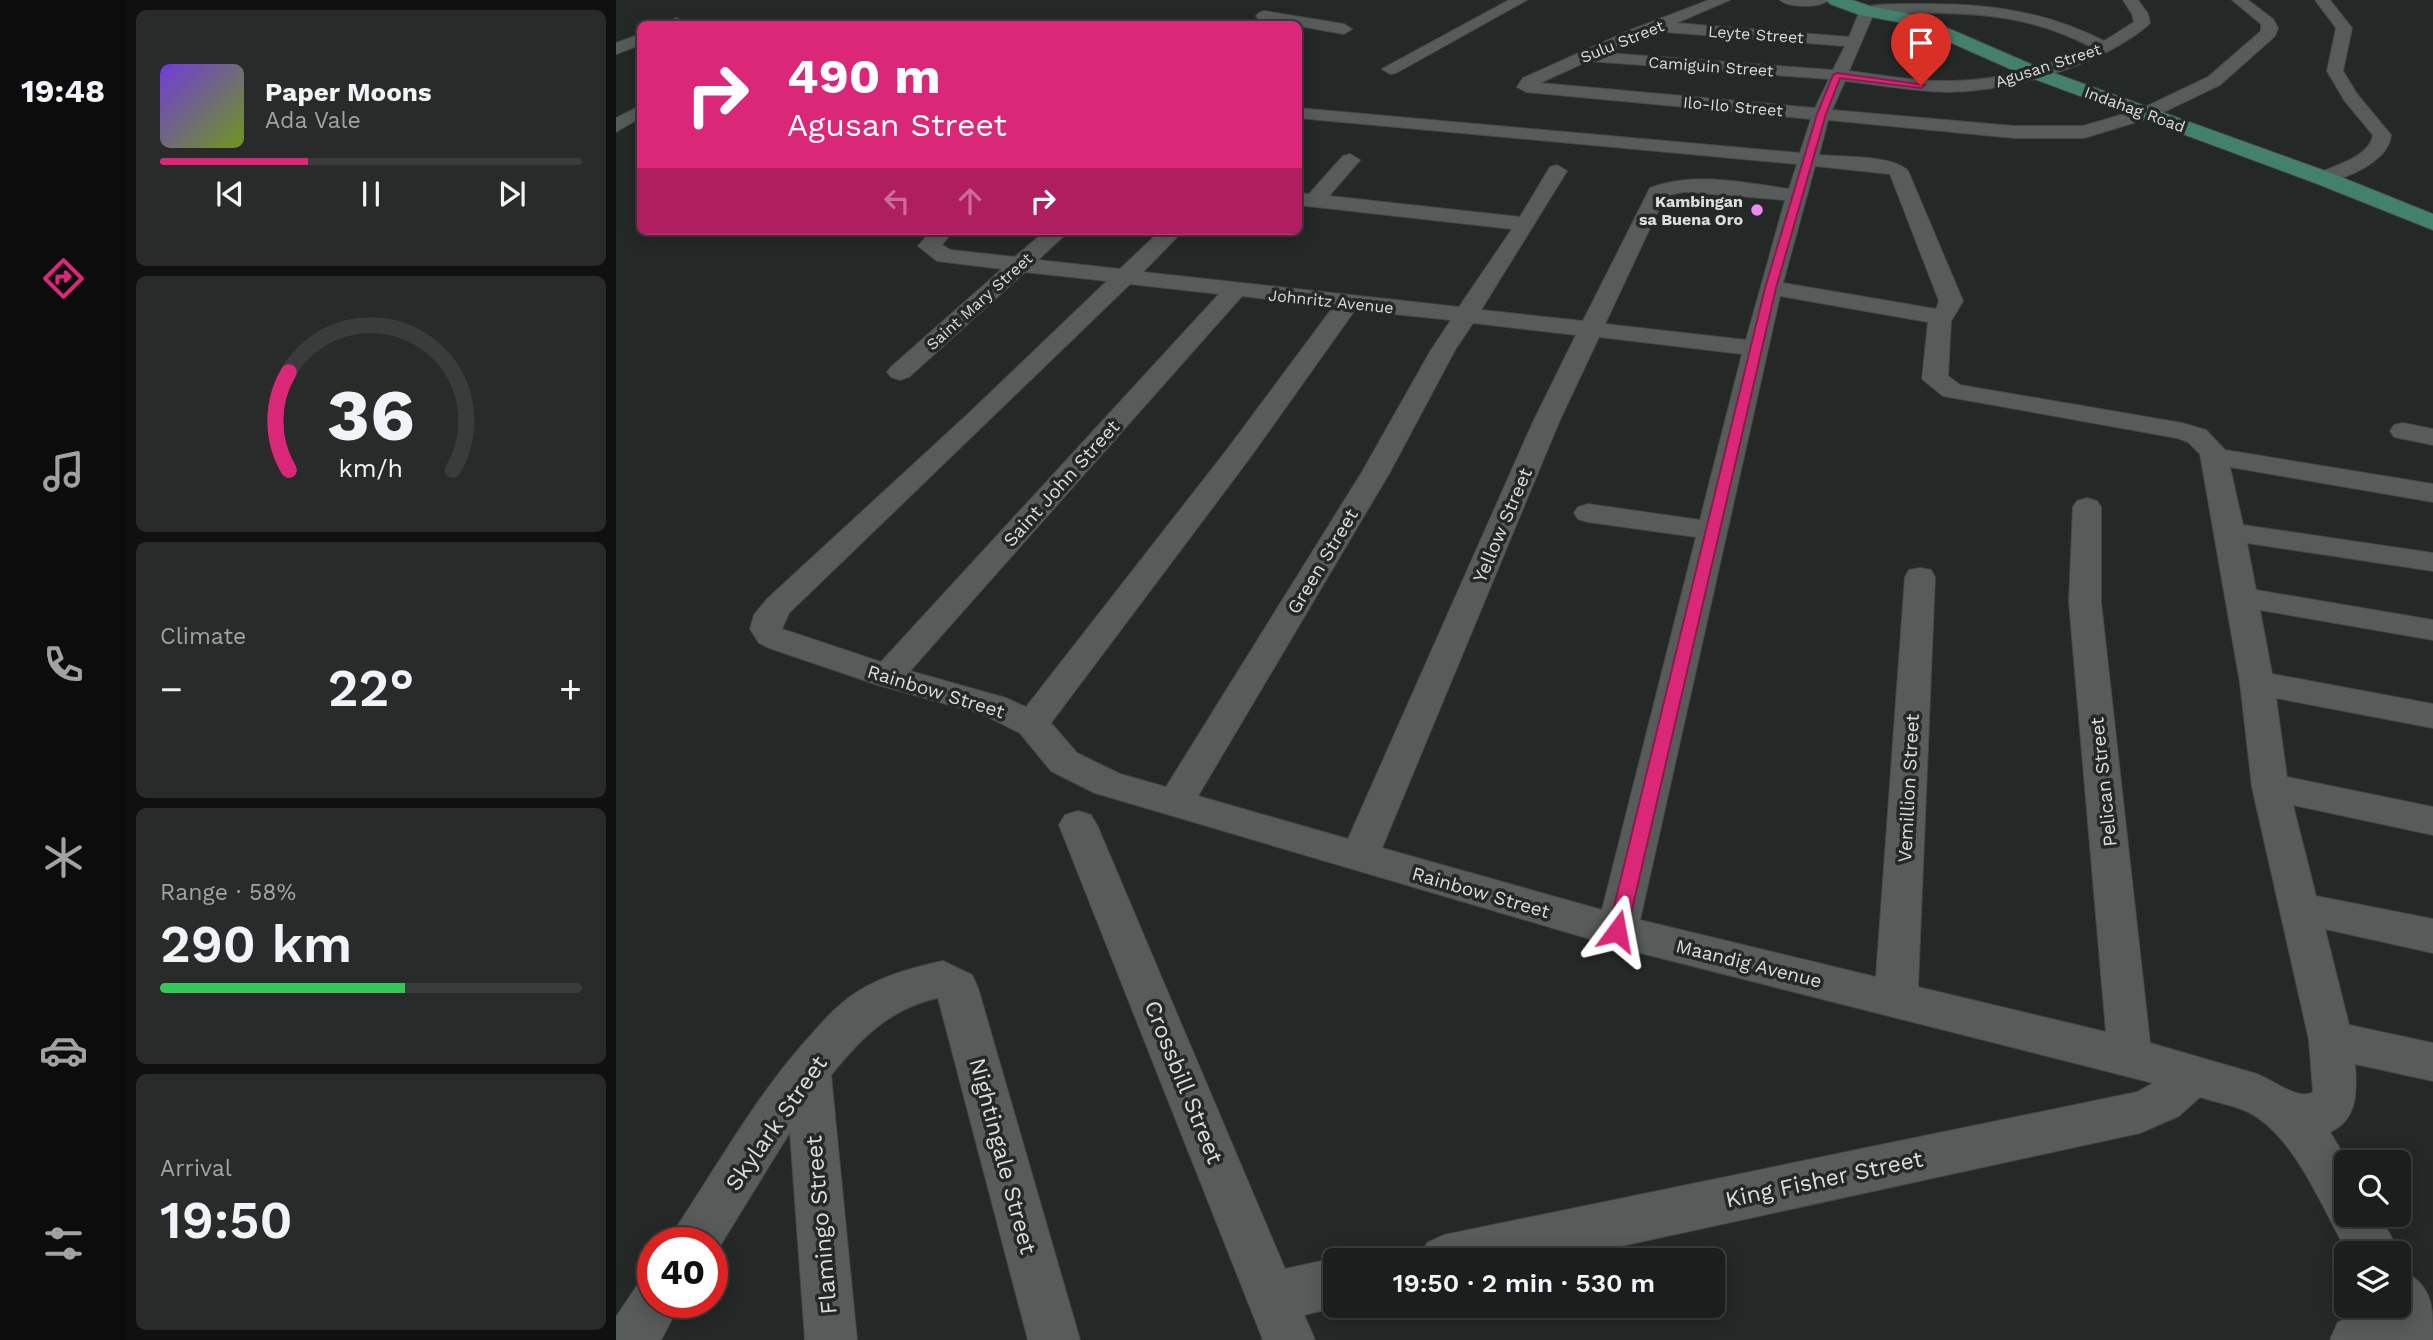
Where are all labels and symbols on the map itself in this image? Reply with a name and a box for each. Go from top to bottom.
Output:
pin [1891,13,1951,85]
street label: Sulu Street [1578,16,1667,67]
street label: Leyte Street [1707,22,1805,47]
street label: Agusan Street [1993,39,2104,91]
street label: Camiguin Street [1648,53,1775,80]
street label: Indahag Road [2082,82,2188,136]
street label: Ilo-Ilo Street [1682,93,1784,120]
place label: Kambingan sa Buena Oro [1639,192,1743,229]
marker: Kambingan sa Buena Oro [1749,202,1765,218]
street label: Saint Mary Street [922,249,1036,354]
street label: Johnritz Avenue [1267,285,1394,318]
street label: Saint John Street [998,415,1124,551]
street label: Yellow Street [1468,464,1537,586]
street label: Green Street [1282,504,1363,618]
street label: Rainbow Street [864,660,1007,723]
street label: Vemillion Street [1893,713,1924,863]
street label: Pelican Street [2085,716,2122,848]
street label: Rainbow Street [1409,862,1552,923]
position arrow [1580,894,1654,968]
street label: Maandig Avenue [1674,934,1824,993]
street label: Crossbill Street [1138,997,1229,1168]
street label: Skylark Street [720,1050,833,1196]
street label: Nightingale Street [963,1055,1042,1257]
street label: Flamingo Street [800,1134,843,1316]
street label: King Fisher Street [1723,1145,1926,1214]
speed limit sign: 40 [637,1227,728,1318]

